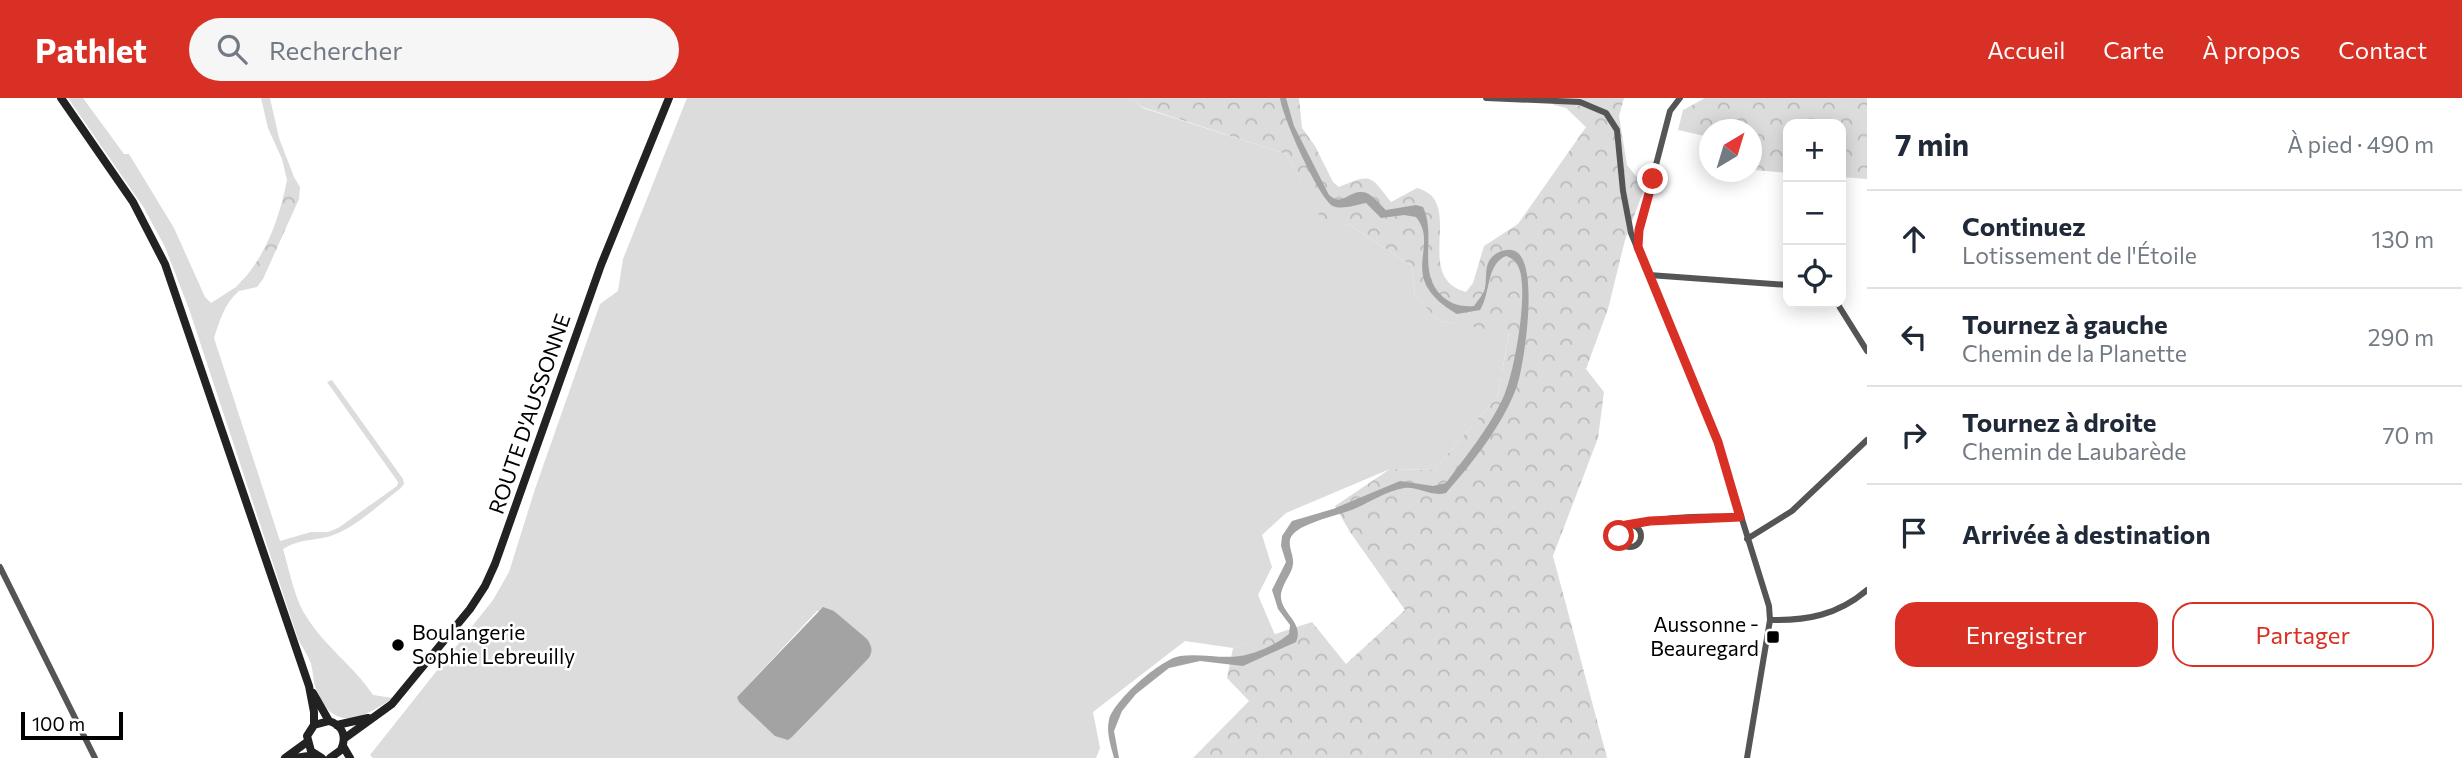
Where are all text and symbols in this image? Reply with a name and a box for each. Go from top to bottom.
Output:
search box [189,18,679,81]
text: Pathlet [35,29,147,70]
icon: search [213,30,251,68]
text: Rechercher [269,34,403,65]
text: Accueil [1987,35,2065,64]
text: Carte [2103,35,2164,64]
text: À propos [2202,35,2300,64]
text: Contact [2338,35,2427,64]
north arrow [1699,119,1762,182]
map controls [1783,119,1846,308]
button: + [1783,119,1846,182]
text: 7 min [1895,125,1969,162]
text: À pied · 490 m [2287,130,2434,158]
route end [1637,163,1668,194]
button: − [1783,182,1846,245]
text: Continuez [1962,210,2086,241]
icon: ahead [1895,220,1933,258]
text: 130 m [2372,225,2434,253]
text: Lotissement de l'Étoile [1962,241,2197,269]
button: locate [1783,245,1846,308]
text: Tournez à gauche [1962,308,2168,339]
street label: ROUTE D'AUSSONNE [483,310,575,517]
icon: left [1895,318,1933,356]
text: 290 m [2368,323,2434,351]
text: Chemin de la Planette [1962,339,2187,367]
text: Tournez à droite [1962,406,2157,437]
icon: right [1895,416,1933,454]
text: 70 m [2382,421,2434,449]
text: Chemin de Laubarède [1962,437,2186,465]
icon: arrive [1895,514,1933,552]
text: Arrivée à destination [1962,518,2210,549]
route start [1603,520,1634,551]
button: Enregistrer [1895,602,2158,667]
button: Partager [2172,602,2434,667]
place label: Aussonne - Beauregard [1650,611,1759,660]
place label: Boulangerie Sophie Lebreuilly [412,619,575,668]
marker: Aussonne - Beauregard [1765,629,1781,645]
marker: Boulangerie Sophie Lebreuilly [390,637,406,653]
scale bar [21,709,122,741]
text: 100 m [32,712,85,735]

